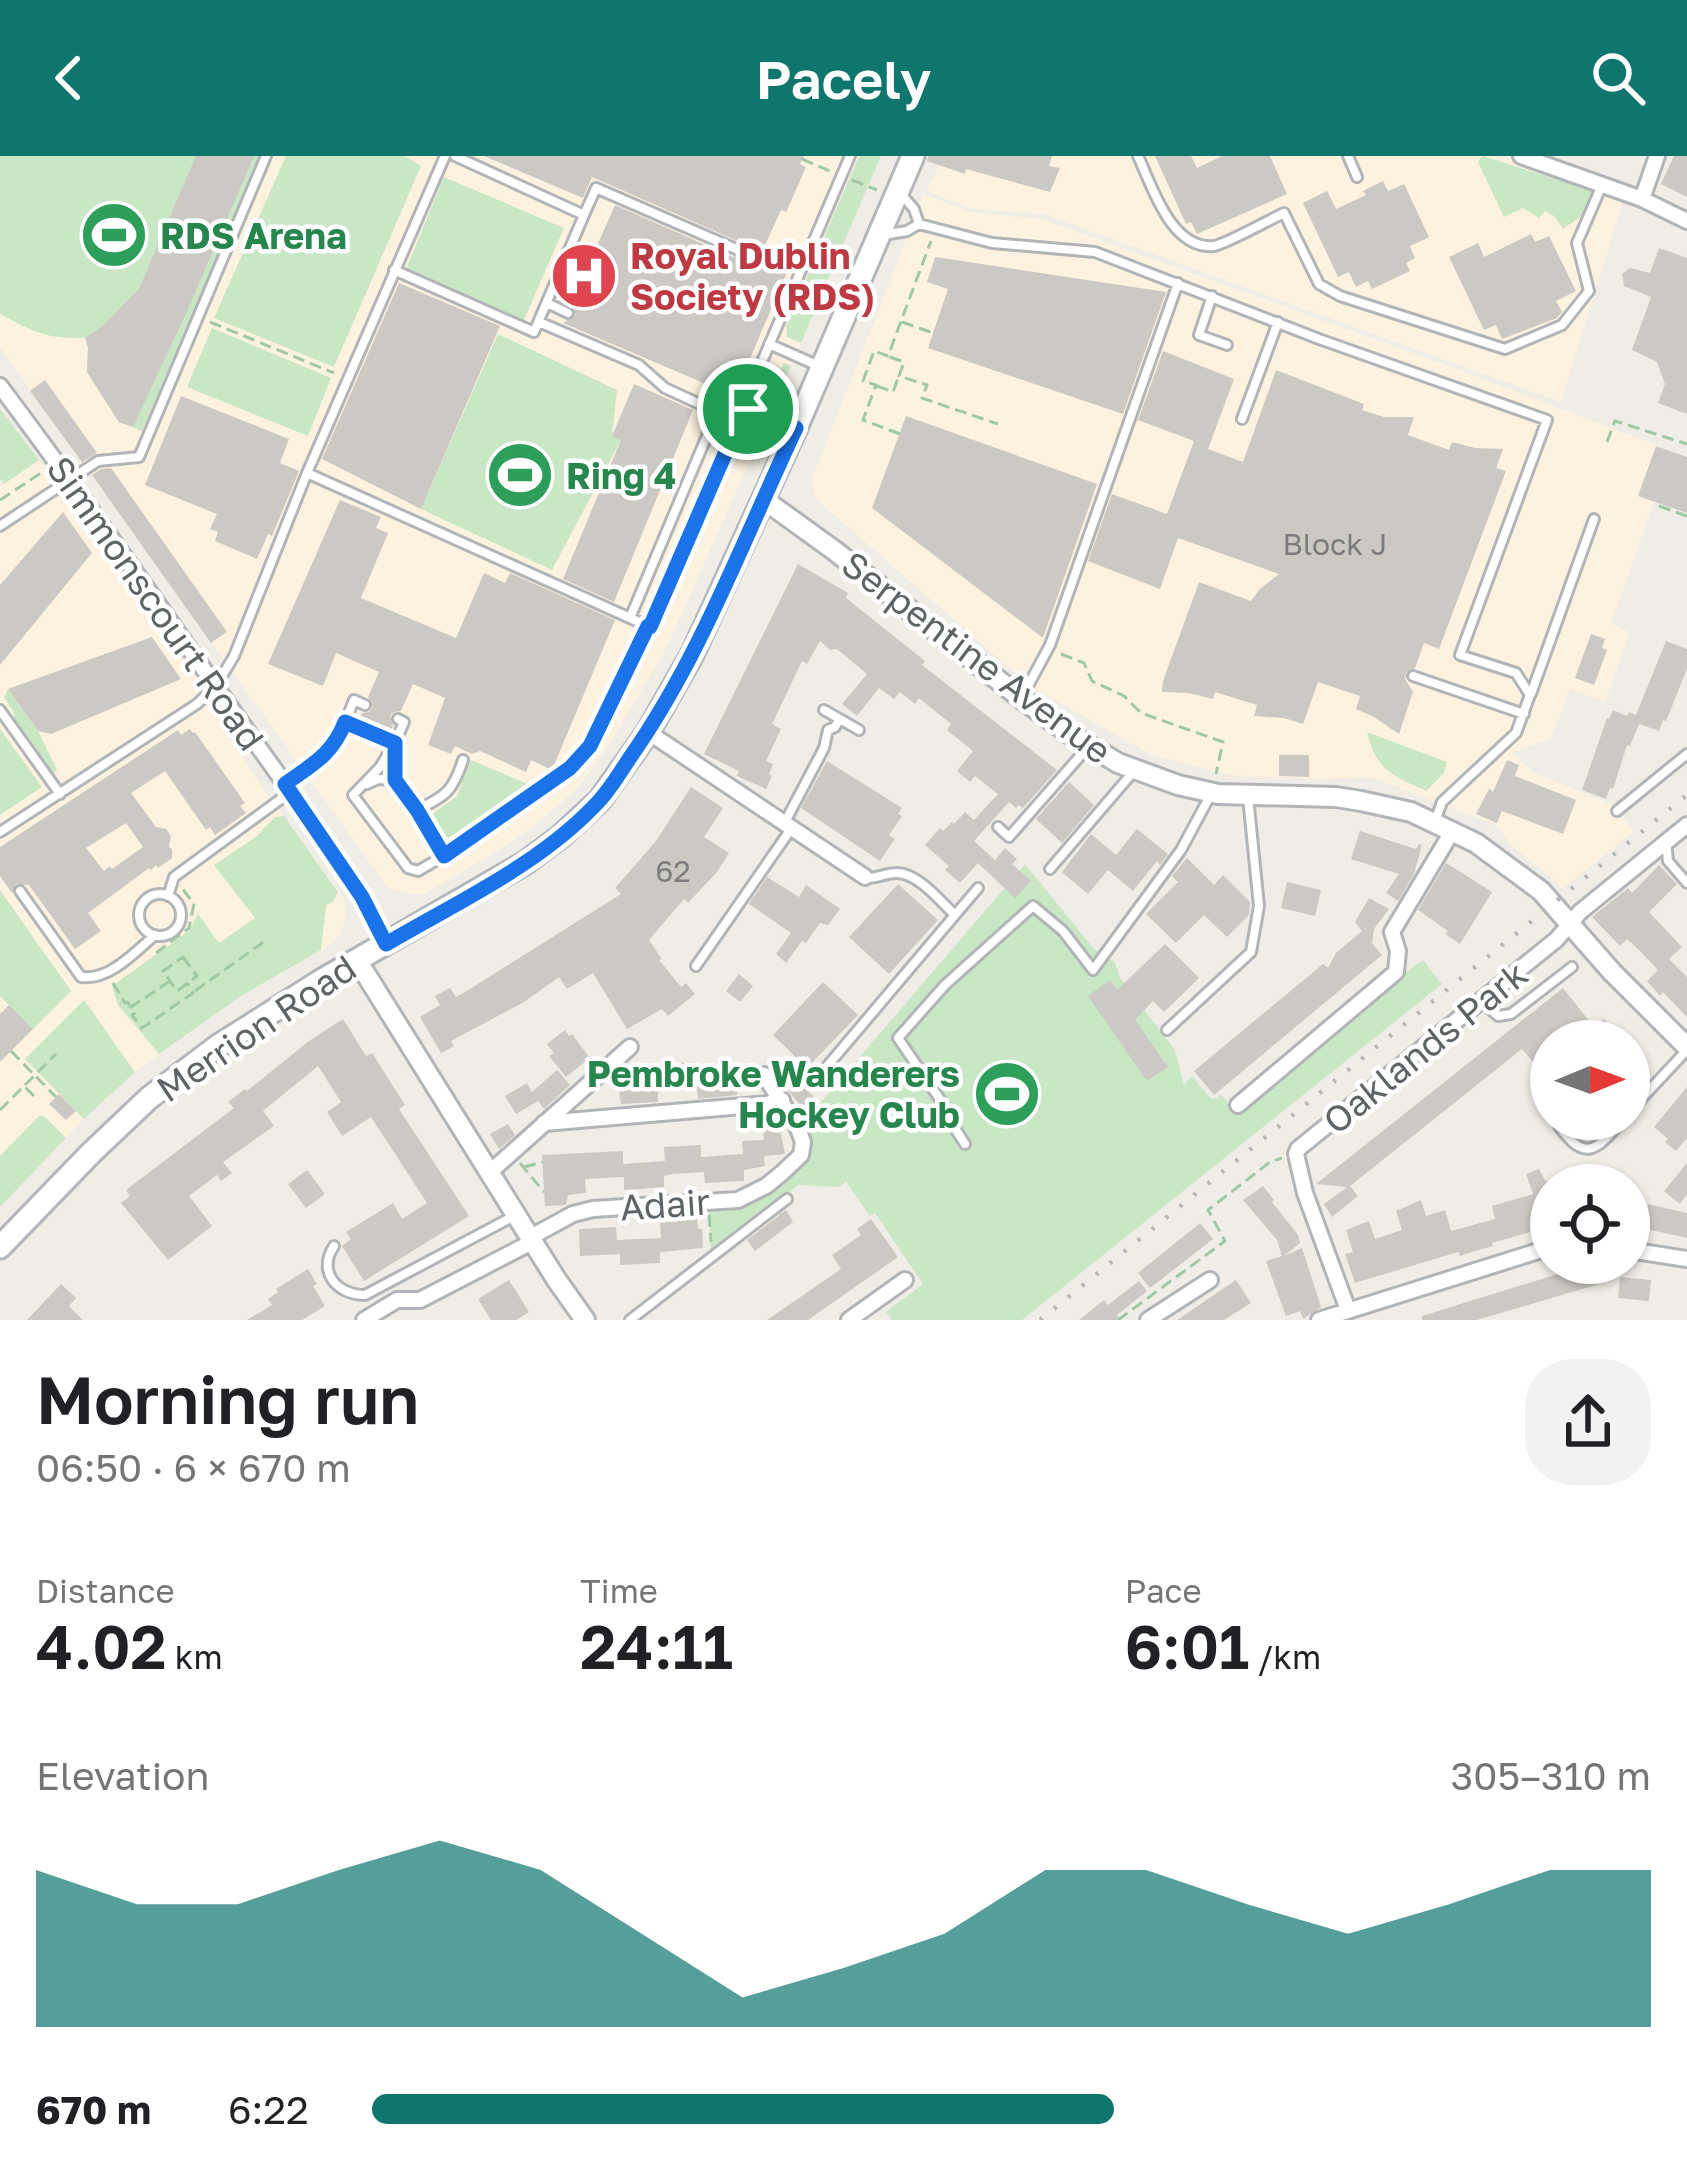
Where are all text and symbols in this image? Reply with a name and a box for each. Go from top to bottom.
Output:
icon: back [36,45,102,111]
icon: search [1585,45,1651,111]
text: Pacely [756,46,931,111]
sports icon: RDS Arena [79,200,149,270]
place label: RDS Arena [160,214,347,257]
place label: Royal Dublin Society (RDS) [630,234,875,318]
hospital icon: Royal Dublin Society (RDS) [549,241,619,311]
pin [697,358,799,460]
icon: arrive [715,376,781,442]
sports icon: Ring 4 [485,440,555,510]
street label: Simmonscourt Road [38,448,274,758]
place label: Ring 4 [566,454,676,497]
house number: Block J [1283,526,1387,562]
street label: Serpentine Avenue [834,542,1120,772]
house number: 62 [655,853,691,889]
street label: Merrion Road [148,946,364,1110]
street label: Oaklands Park [1315,952,1535,1142]
north arrow [1530,1020,1650,1140]
map controls [1530,1020,1650,1284]
place label: Pembroke Wanderers Hockey Club [587,1052,960,1136]
sports icon: Pembroke Wanderers Hockey Club [972,1059,1042,1129]
button: locate [1530,1164,1650,1284]
street label: Adair [619,1179,711,1229]
text: Morning run [36,1359,419,1439]
button: share [1525,1359,1651,1485]
text: 06:50 · 6 × 670 m [36,1444,351,1491]
text: Distance [36,1571,175,1610]
text: Time [580,1571,658,1610]
text: Pace [1125,1571,1202,1610]
text: 4.02 [36,1610,167,1682]
text: 24:11 [580,1610,733,1682]
text: 6:01 [1125,1610,1249,1682]
text: km [167,1637,223,1676]
text: /km [1249,1637,1321,1676]
text: Elevation [36,1752,209,1799]
text: 305–310 m [1451,1752,1651,1799]
text: 670 m [36,2086,151,2133]
text: 6:22 [228,2086,309,2133]

